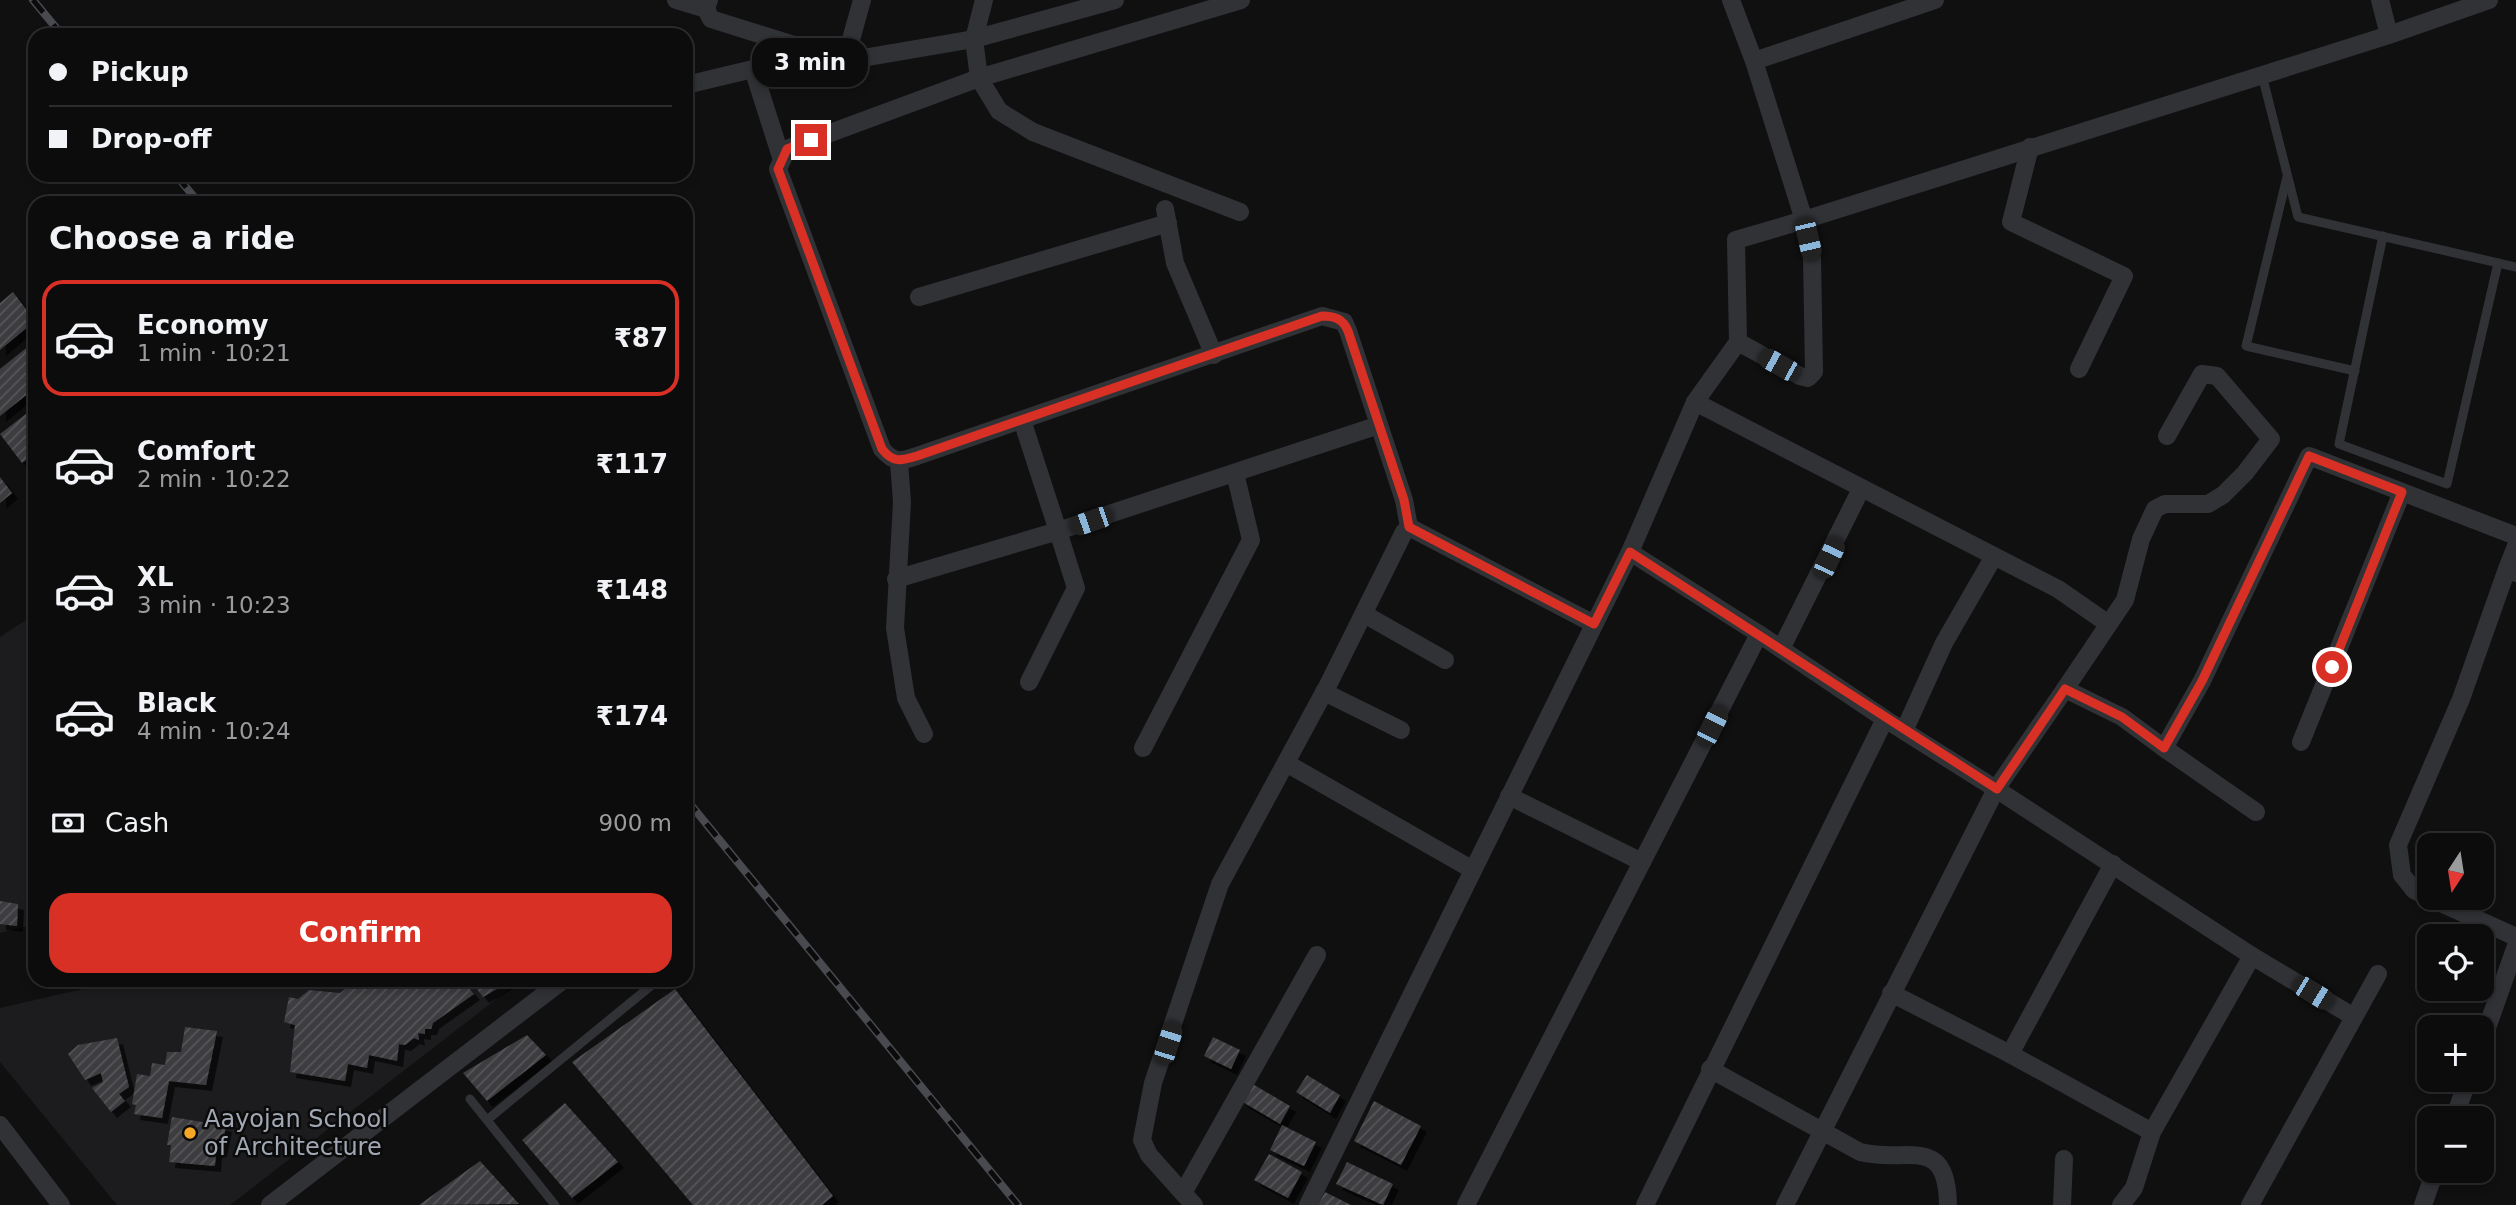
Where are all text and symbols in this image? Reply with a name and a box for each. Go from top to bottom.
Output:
callout: 3 min [753,38,869,88]
text: 3 min [774,49,846,75]
text: Pickup [91,57,189,87]
text: Drop-off [91,124,212,154]
route end [795,124,827,156]
car [1794,216,1823,262]
text: Choose a ride [49,219,295,257]
icon: car [53,307,116,370]
text: Economy [137,310,268,340]
text: ₹87 [614,323,668,353]
text: 1 min · 10:21 [137,340,291,366]
car [1756,346,1803,384]
icon: car [53,433,116,496]
text: Comfort [137,436,255,466]
text: ₹117 [596,449,668,479]
text: 2 min · 10:22 [137,466,291,492]
car [1068,504,1115,538]
car [1811,535,1848,581]
icon: car [53,559,116,622]
text: XL [137,562,174,592]
text: ₹148 [596,575,668,605]
text: 3 min · 10:23 [137,592,291,618]
route start [2316,651,2348,683]
icon: car [53,685,116,748]
text: Black [137,688,216,718]
text: ₹174 [596,701,668,731]
car [1694,703,1731,749]
text: 4 min · 10:24 [137,718,291,744]
icon: cash [49,804,87,842]
text: Cash [105,808,169,838]
text: 900 m [598,810,672,836]
north arrow [2417,833,2494,910]
map controls [2417,833,2494,1183]
button: Confirm [49,893,672,973]
button: locate [2417,924,2494,1001]
car [2290,973,2337,1013]
button: + [2417,1015,2494,1092]
car [1152,1020,1185,1066]
place label: Aayojan School of Architecture [204,1105,388,1161]
button: − [2417,1106,2494,1183]
marker: Aayojan School of Architecture [182,1125,198,1141]

